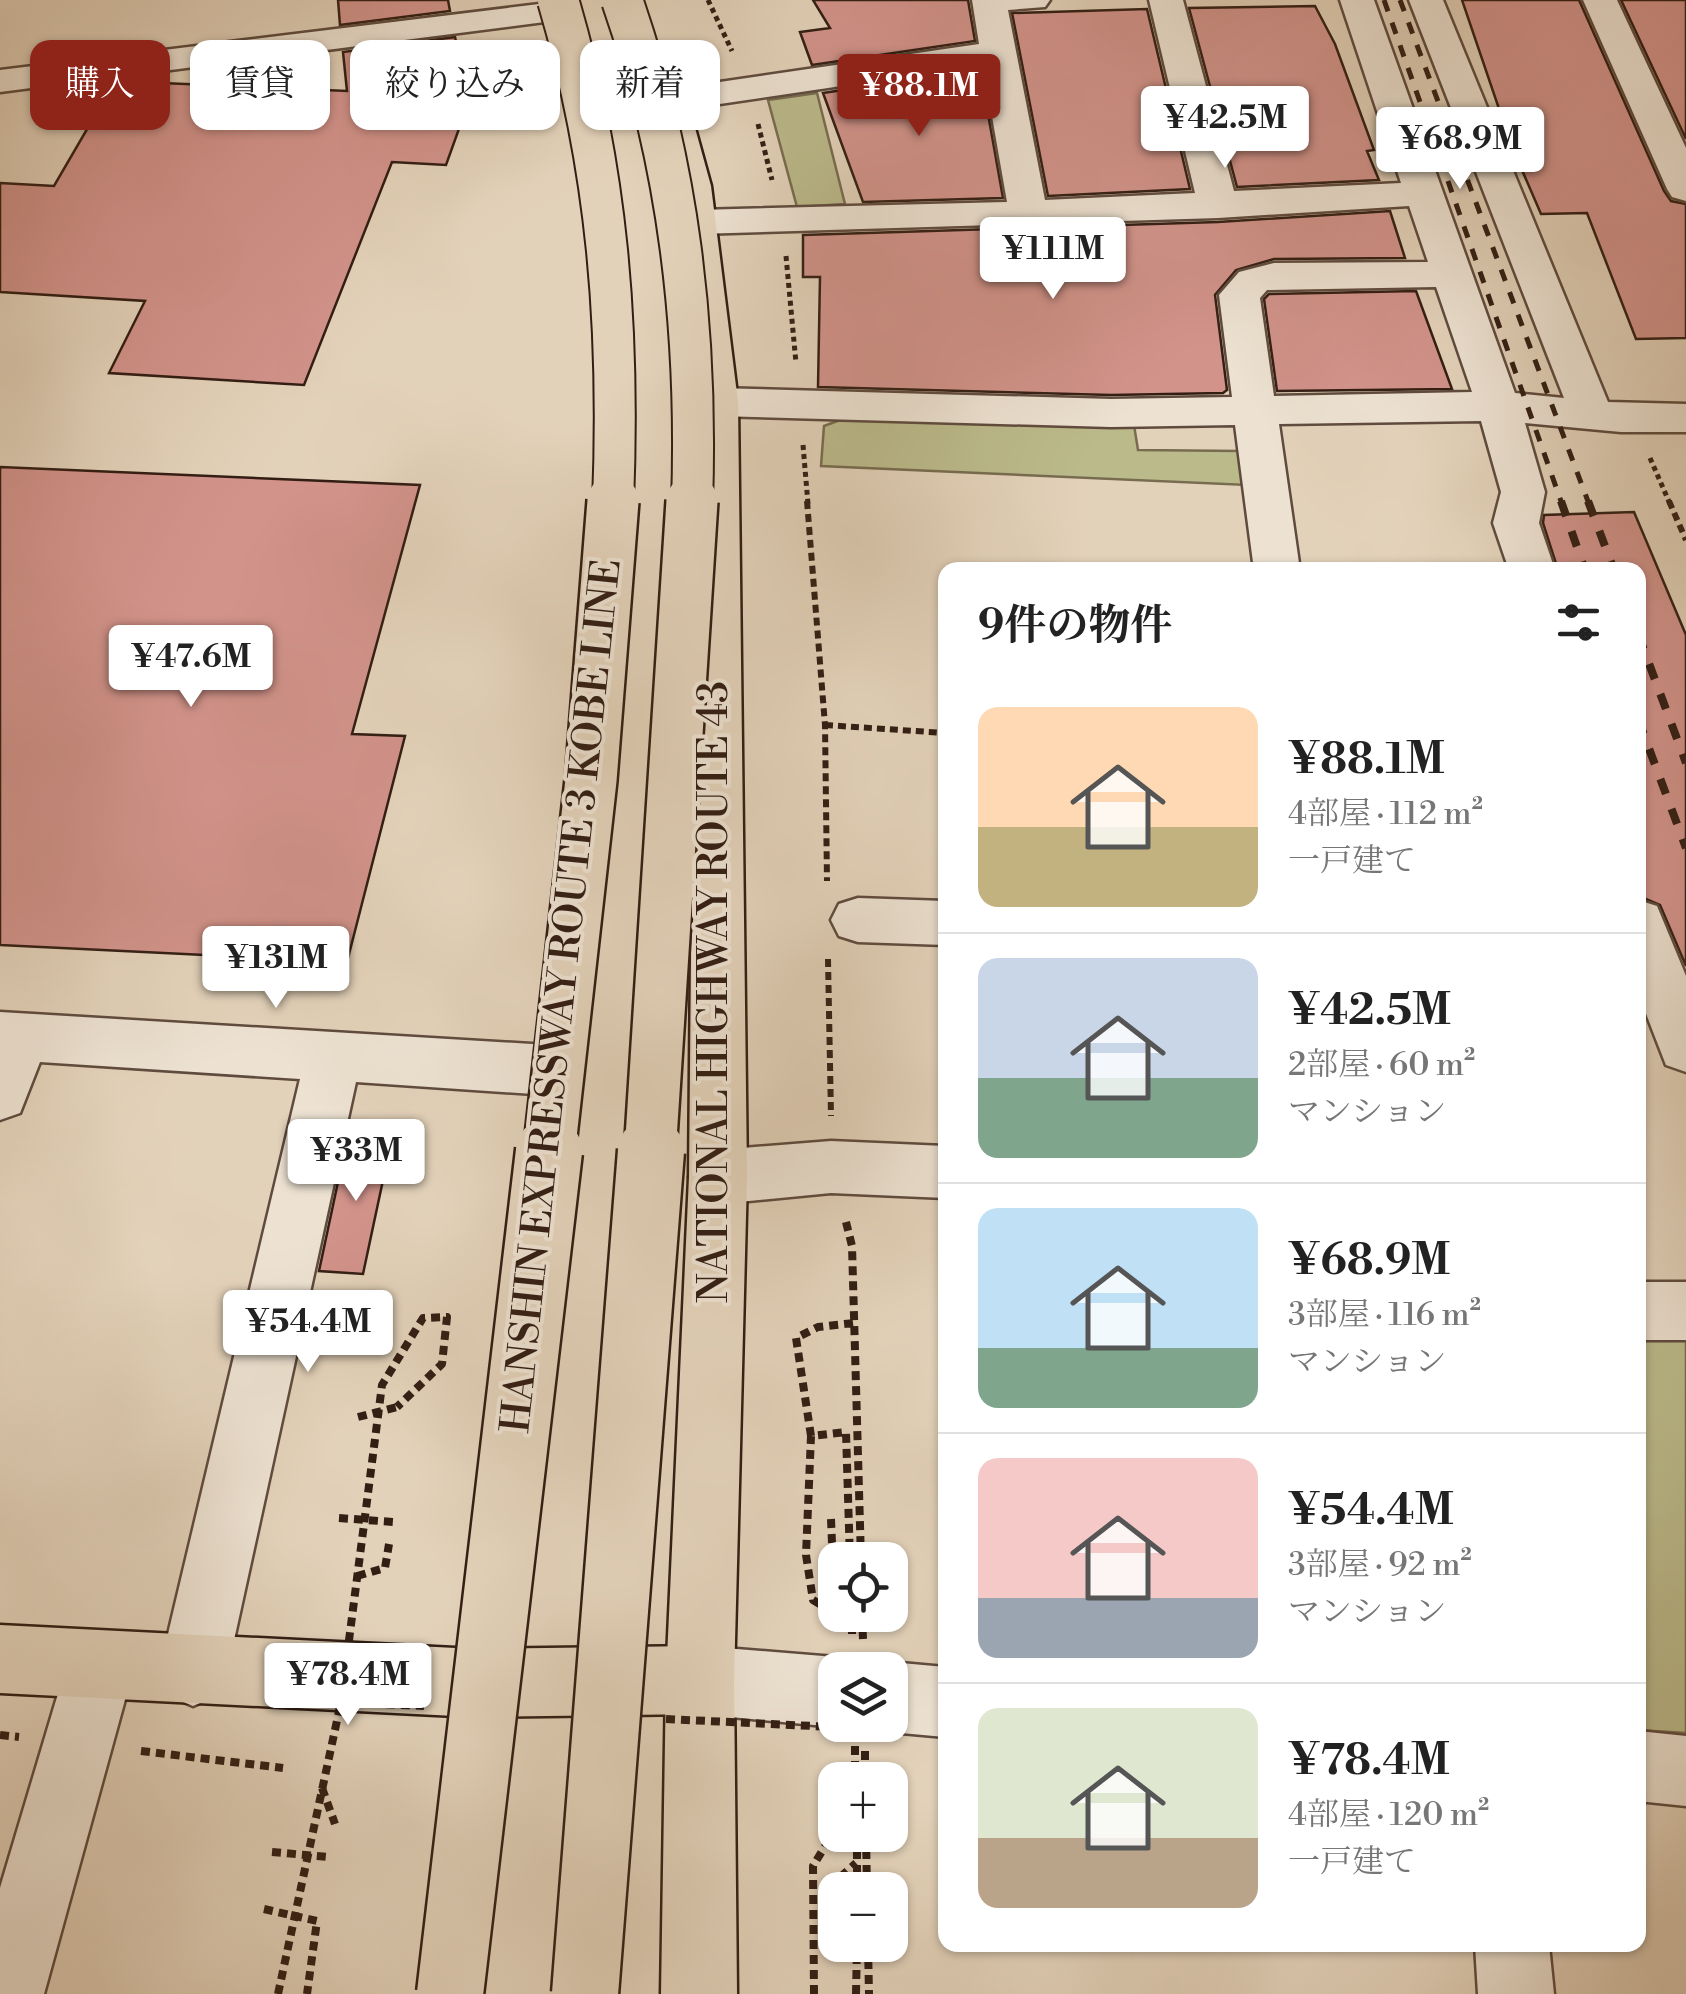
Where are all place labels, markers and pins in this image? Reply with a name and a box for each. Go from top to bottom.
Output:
pin: ¥88.1M [838,54,1000,139]
pin: ¥42.5M [1144,86,1306,171]
pin: ¥68.9M [1379,107,1541,192]
pin: ¥111M [983,217,1123,302]
pin: ¥47.6M [110,625,272,710]
pin: ¥131M [206,926,346,1011]
pin: ¥33M [297,1119,415,1204]
pin: ¥54.4M [227,1290,389,1375]
pin: ¥78.4M [267,1643,429,1728]

